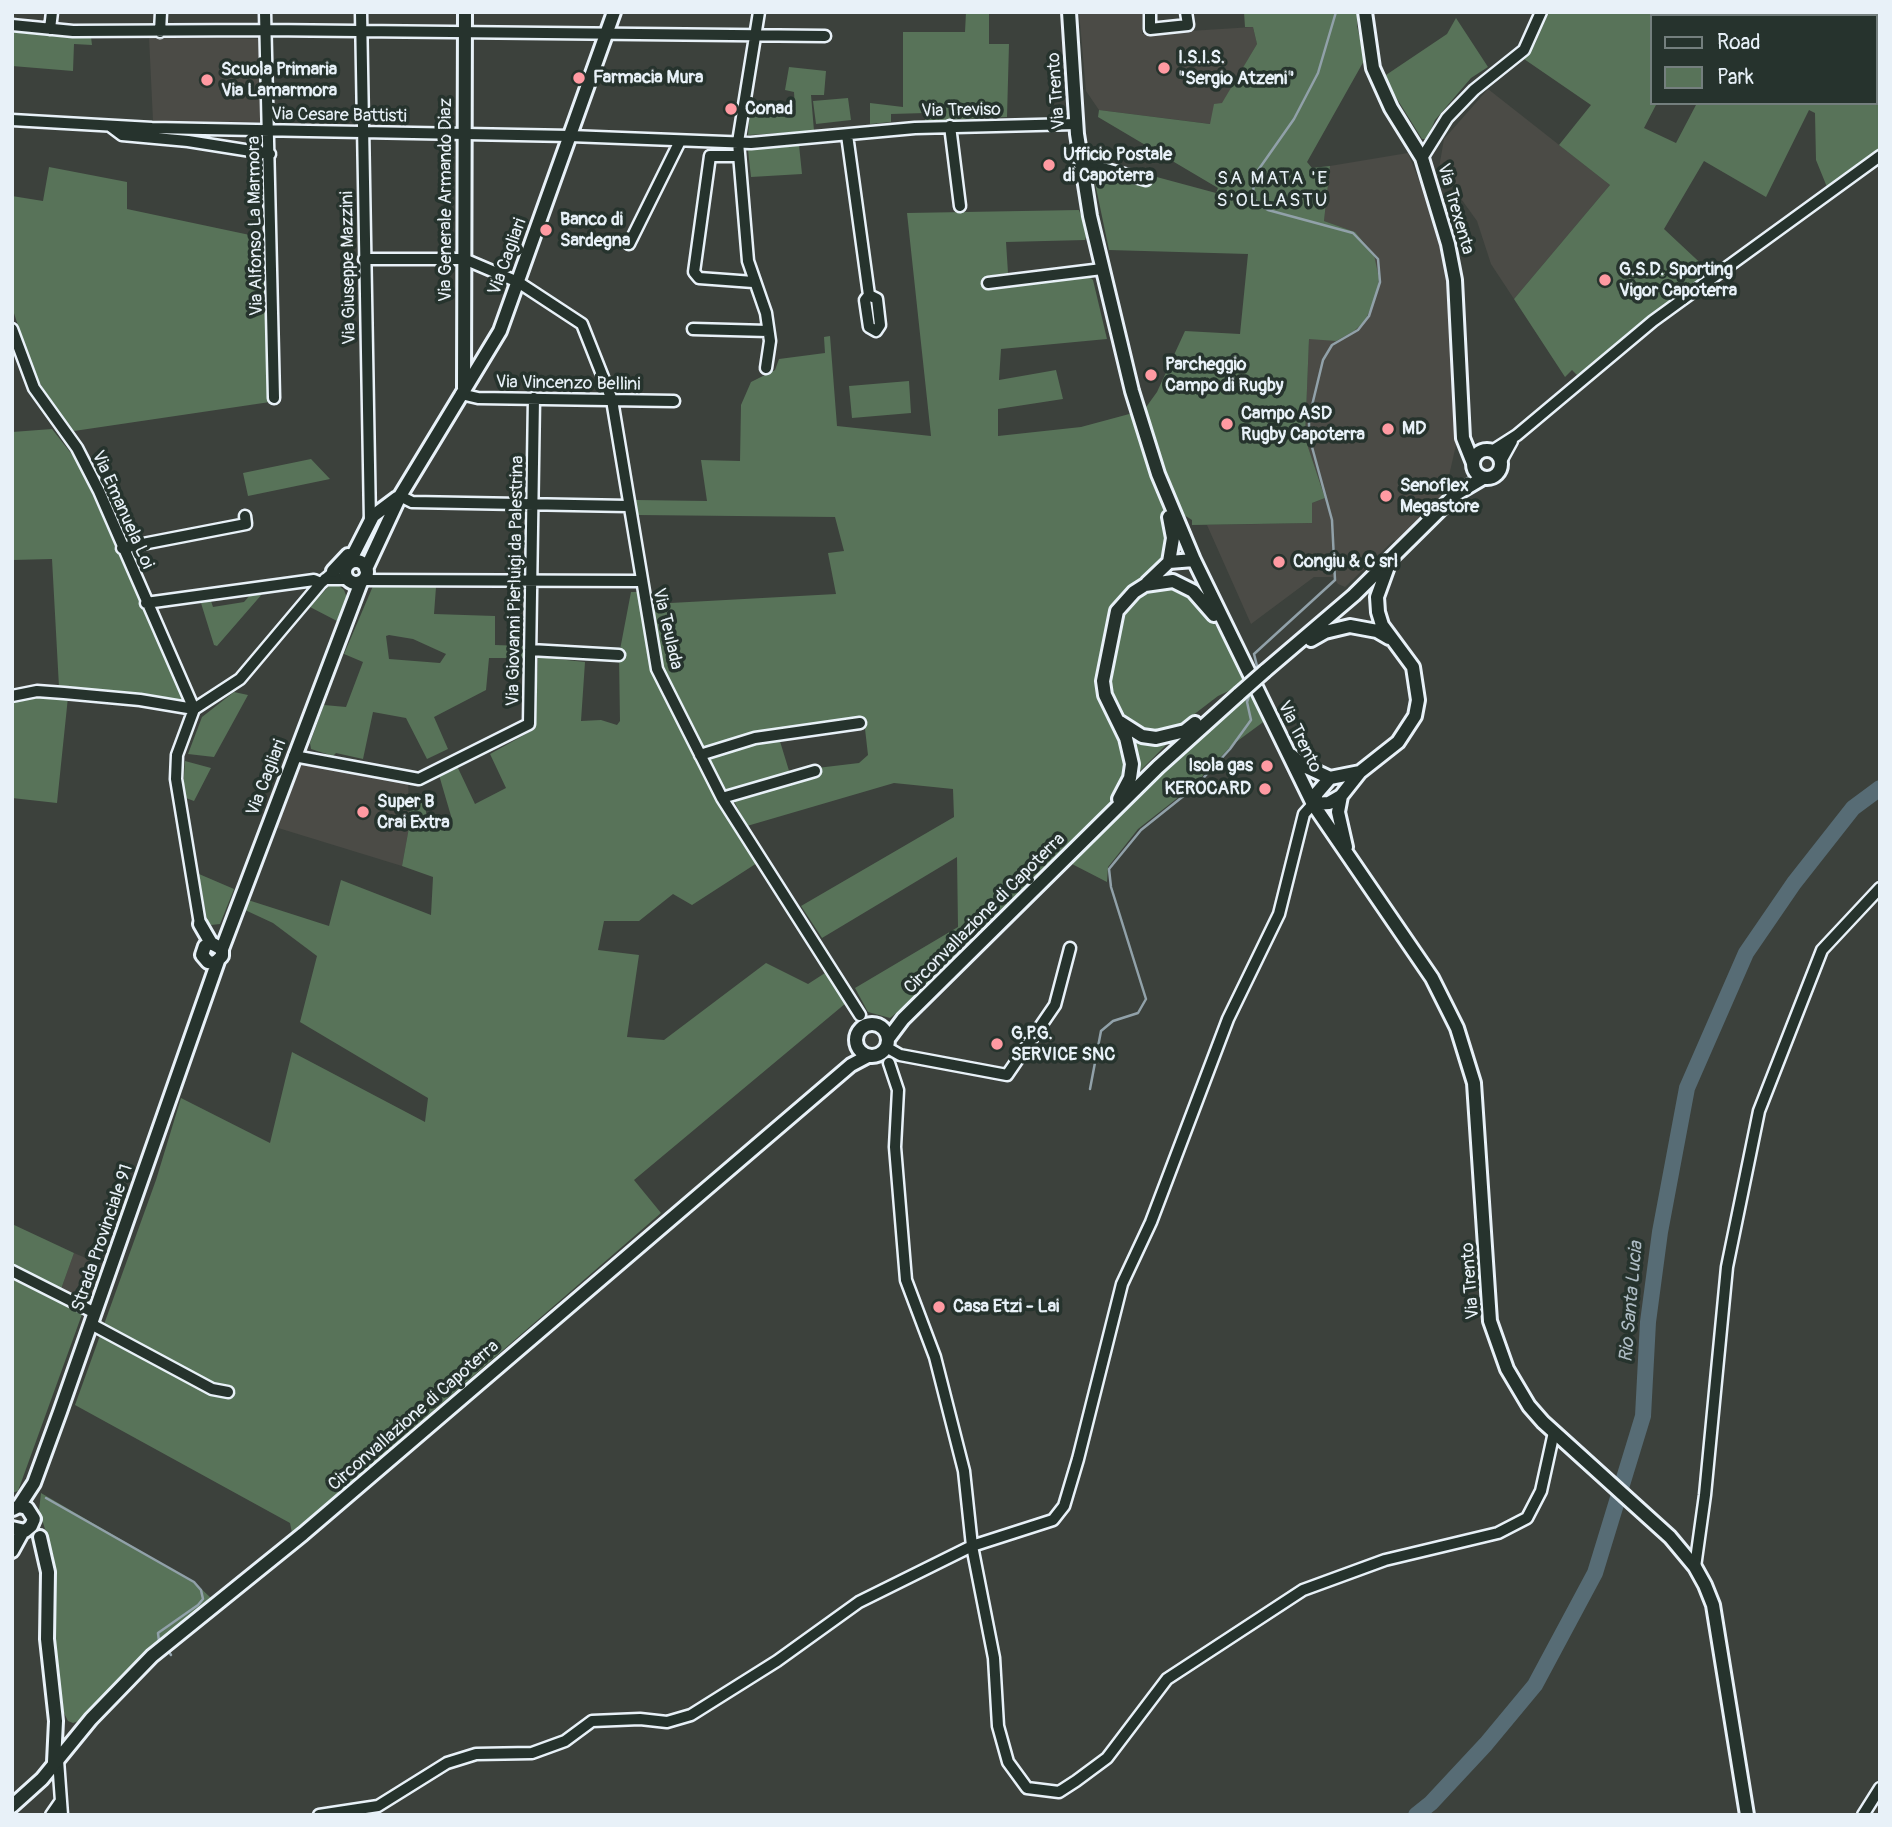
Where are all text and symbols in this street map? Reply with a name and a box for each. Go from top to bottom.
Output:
legend [1650,14,1878,105]
text: Road [1717,29,1761,56]
place label: I.S.I.S. "Sergio Atzeni" [1178,47,1294,90]
street label: Via Trento [1044,52,1070,130]
place label: Scuola Primaria Via Lamarmora [221,59,337,102]
marker: I.S.I.S. "Sergio Atzeni" [1156,60,1172,76]
text: Park [1717,64,1754,91]
place label: Farmacia Mura [593,67,703,89]
marker: Farmacia Mura [571,70,587,86]
marker: Scuola Primaria Via Lamarmora [199,72,215,88]
street label: Via Generale Armando Diaz [435,98,457,302]
place label: Conad [745,98,793,120]
street label: Via Treviso [921,100,1001,122]
marker: Conad [723,101,739,117]
street label: Via Cesare Battisti [271,104,407,128]
street label: Via Alfonso La Marmora [244,136,268,316]
place label: Ufficio Postale di Capoterra [1063,144,1172,186]
marker: Ufficio Postale di Capoterra [1041,157,1057,173]
street label: Via Trexenta [1432,161,1478,257]
district label: SA MATA 'E S'OLLASTU [1218,168,1328,212]
street label: Via Giuseppe Mazzini [337,191,361,345]
place label: Banco di Sardegna [560,209,630,252]
street label: Via Cagliari [484,216,532,298]
marker: Banco di Sardegna [538,222,554,238]
place label: G.S.D. Sporting Vigor Capoterra [1619,259,1737,302]
marker: G.S.D. Sporting Vigor Capoterra [1597,272,1613,288]
place label: Parcheggio Campo di Rugby [1165,354,1284,396]
marker: Parcheggio Campo di Rugby [1143,367,1159,383]
street label: Via Vincenzo Bellini [495,372,641,396]
place label: Campo ASD Rugby Capoterra [1241,403,1365,446]
marker: Campo ASD Rugby Capoterra [1219,416,1235,432]
place label: MD [1402,418,1426,440]
marker: MD [1380,421,1396,437]
street label: Via Emanuela Loi [86,448,158,572]
street label: Via Giovanni Pierluigi da Palestrina [503,455,529,707]
place label: Senoflex Megastore [1400,475,1479,518]
marker: Senoflex Megastore [1378,488,1394,504]
place label: Congiu & C srl [1293,551,1398,573]
marker: Congiu & C srl [1271,554,1287,570]
street label: Via Teulada [647,586,687,672]
street label: Via Trento [1272,698,1326,776]
street label: Via Cagliari [243,737,291,819]
place label: Isola gas [1188,755,1253,777]
marker: Isola gas [1259,758,1275,774]
place label: KEROCARD [1164,778,1251,800]
marker: KEROCARD [1257,781,1273,797]
place label: Super B Crai Extra [377,791,450,834]
marker: Super B Crai Extra [355,804,371,820]
street label: Circonvallazione di Capoterra [900,829,1070,999]
place label: G.P.G. SERVICE SNC [1011,1023,1115,1066]
marker: G.P.G. SERVICE SNC [989,1036,1005,1052]
street label: Strada Provinciale 91 [68,1162,138,1314]
water label: Rio Santa Lucia [1615,1241,1649,1363]
street label: Via Trento [1458,1242,1484,1320]
place label: Casa Etzi - Lai [953,1296,1059,1318]
marker: Casa Etzi - Lai [931,1299,947,1315]
street label: Circonvallazione di Capoterra [324,1336,504,1496]

